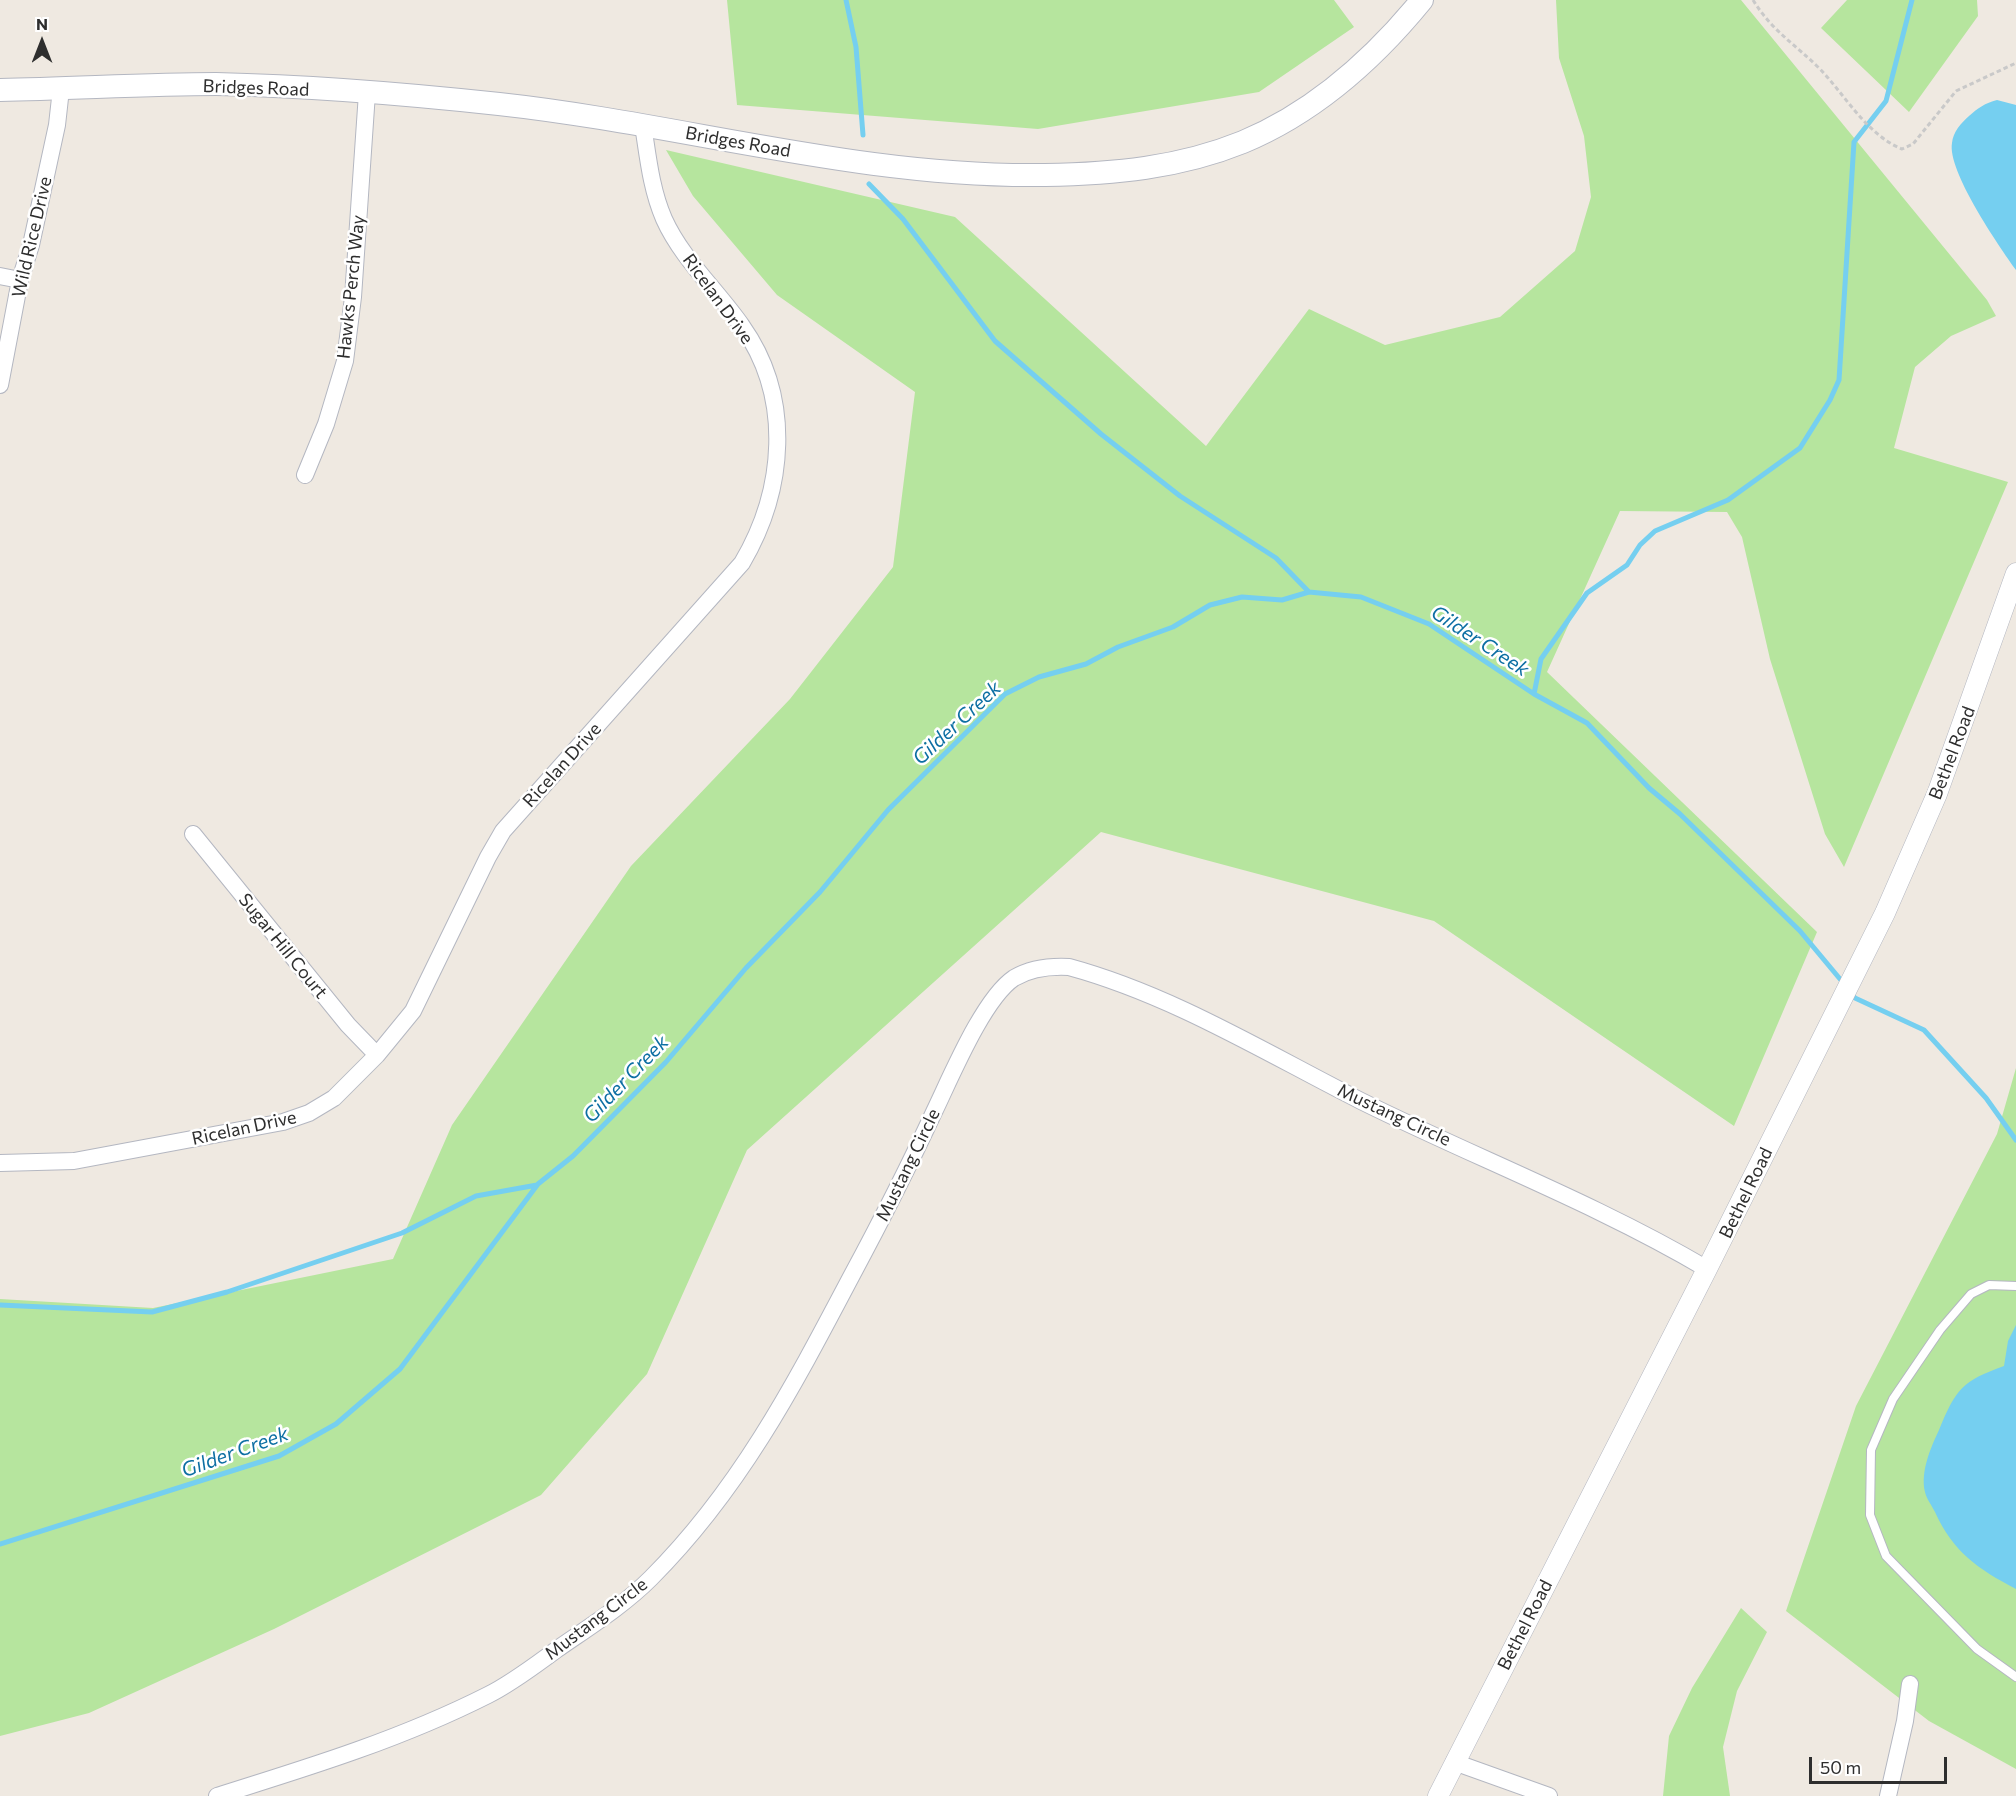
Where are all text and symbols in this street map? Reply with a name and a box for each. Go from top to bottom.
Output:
north arrow [12,12,72,72]
text: N [36,14,48,33]
street label: Bridges Road [202,75,310,101]
street label: Bridges Road [684,122,792,162]
street label: Wild Rice Drive [8,174,56,300]
street label: Hawks Perch Way [333,214,369,360]
street label: Ricelan Drive [678,250,758,348]
water label: Gilder Creek [1426,600,1534,682]
water label: Gilder Creek [908,676,1006,770]
street label: Bethel Road [1924,703,1980,803]
street label: Ricelan Drive [518,718,606,812]
street label: Sugar Hill Court [234,889,332,1003]
water label: Gilder Creek [578,1030,674,1128]
street label: Mustang Circle [1334,1079,1454,1151]
street label: Mustang Circle [871,1105,945,1225]
street label: Ricelan Drive [190,1106,298,1150]
street label: Bethel Road [1715,1144,1777,1242]
water label: Gilder Creek [178,1422,292,1482]
street label: Mustang Circle [541,1574,651,1664]
street label: Bethel Road [1493,1576,1557,1674]
scale bar [1812,1745,1950,1783]
text: 50 m [1820,1756,1861,1778]

